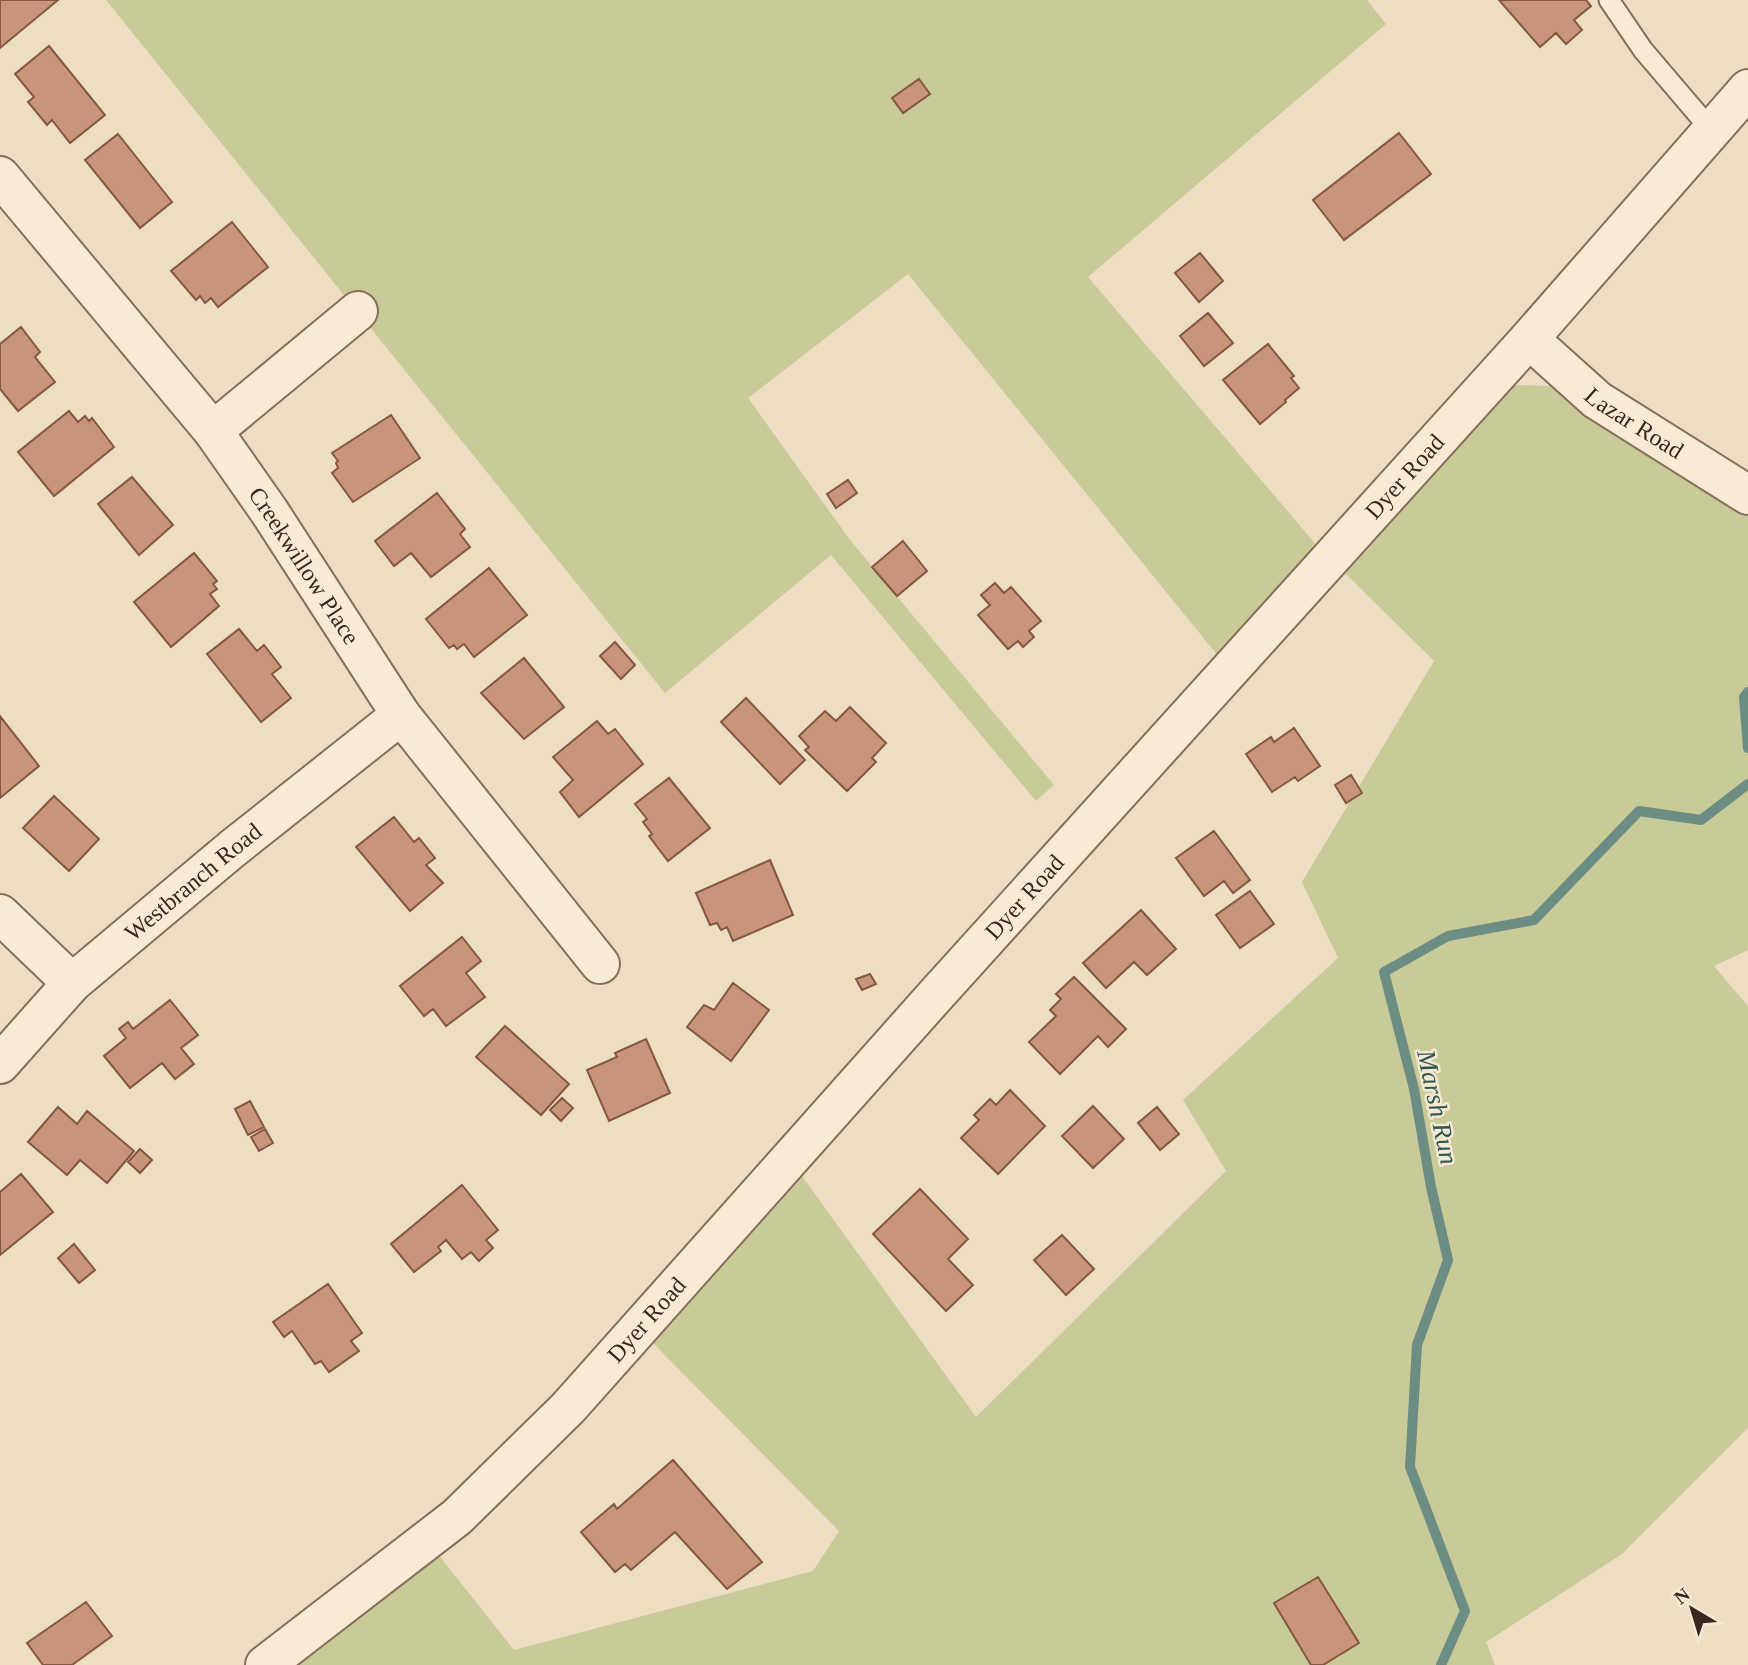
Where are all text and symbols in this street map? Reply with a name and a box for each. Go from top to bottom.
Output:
street label: Lazar Road [1579,382,1688,464]
street label: Dyer Road [1360,429,1449,524]
street label: Creekwillow Place [243,482,365,649]
street label: Westbranch Road [120,818,266,946]
street label: Dyer Road [980,850,1069,945]
water label: Marsh Run [1411,1046,1464,1167]
street label: Dyer Road [602,1272,691,1368]
north arrow [1657,1574,1727,1644]
text: N [1670,1583,1694,1608]

